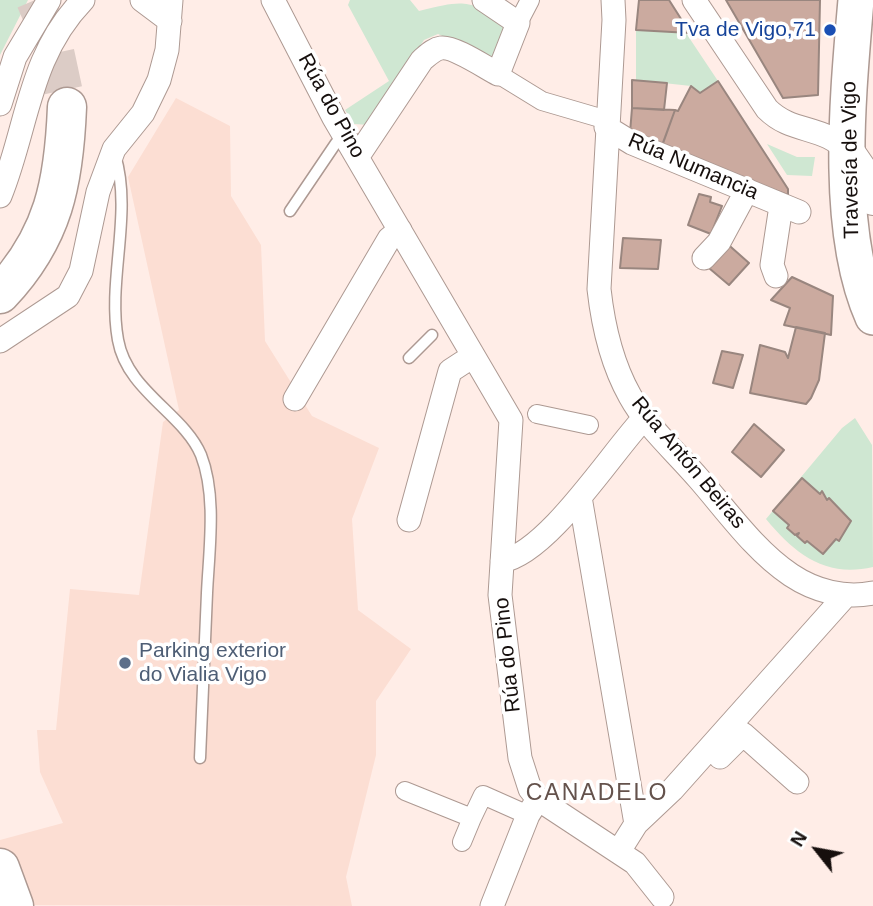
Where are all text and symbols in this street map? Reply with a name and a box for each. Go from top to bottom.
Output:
place label: Tva de Vigo,71 [675,17,816,43]
marker: Tva de Vigo,71 [822,22,838,38]
street label: Rúa do Pino [292,49,370,163]
street label: Travesía de Vigo [837,81,865,239]
street label: Rúa Numancia [624,128,762,206]
street label: Rúa Antón Beiras [625,392,751,534]
street label: Rúa do Pino [489,596,527,714]
place label: Parking exterior do Vialia Vigo [139,638,286,688]
marker: Parking exterior do Vialia Vigo [117,655,133,671]
district label: CANADELO [527,780,667,808]
north arrow [782,815,852,885]
text: N [786,828,811,850]

